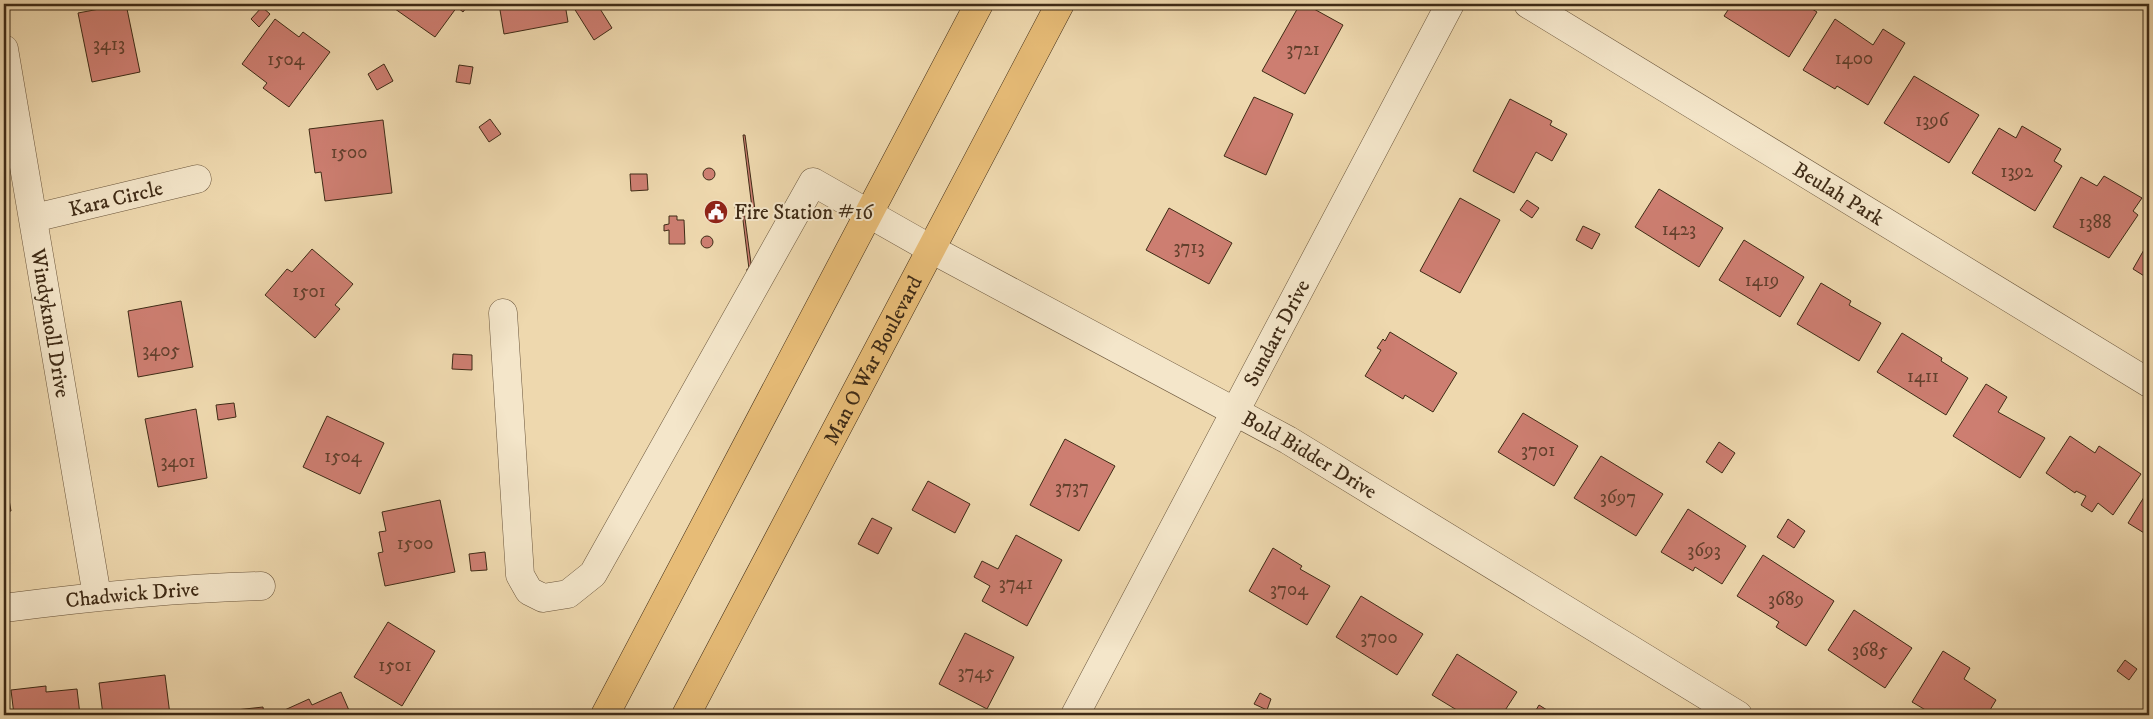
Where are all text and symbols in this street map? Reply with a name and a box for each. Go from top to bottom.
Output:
house number: 3413 [93,33,125,56]
house number: 3721 [1286,38,1320,61]
house number: 1400 [1835,47,1873,70]
house number: 1504 [267,48,306,71]
house number: 1396 [1915,109,1950,132]
house number: 1500 [331,141,367,164]
street label: Beulah Park [1788,157,1889,232]
house number: 1392 [2001,160,2034,183]
street label: Kara Circle [66,176,166,223]
public building icon: Fire Station #16 [703,199,729,225]
place label: Fire Station #16 [734,200,874,226]
house number: 1388 [2078,211,2112,234]
house number: 1423 [1662,218,1696,241]
house number: 3713 [1173,236,1205,259]
street label: Windyknoll Drive [24,246,75,400]
house number: 1419 [1745,269,1779,292]
street label: Man O War Boulevard [818,271,929,450]
street label: Sundart Drive [1239,275,1316,391]
house number: 1501 [292,280,326,303]
house number: 3405 [142,339,180,362]
house number: 1411 [1907,365,1939,388]
street label: Bold Bidder Drive [1237,406,1382,505]
house number: 3701 [1521,439,1555,462]
house number: 1504 [324,445,363,468]
house number: 3401 [160,450,196,473]
house number: 3737 [1055,476,1089,499]
house number: 3697 [1600,486,1636,509]
house number: 1500 [397,532,433,555]
house number: 3693 [1687,539,1721,562]
house number: 3741 [999,572,1033,595]
street label: Chadwick Drive [64,577,200,614]
house number: 3704 [1270,578,1309,601]
house number: 3689 [1768,588,1804,611]
house number: 3700 [1360,626,1398,649]
house number: 3685 [1852,639,1889,662]
house number: 1501 [378,654,412,677]
house number: 3745 [957,661,995,684]

